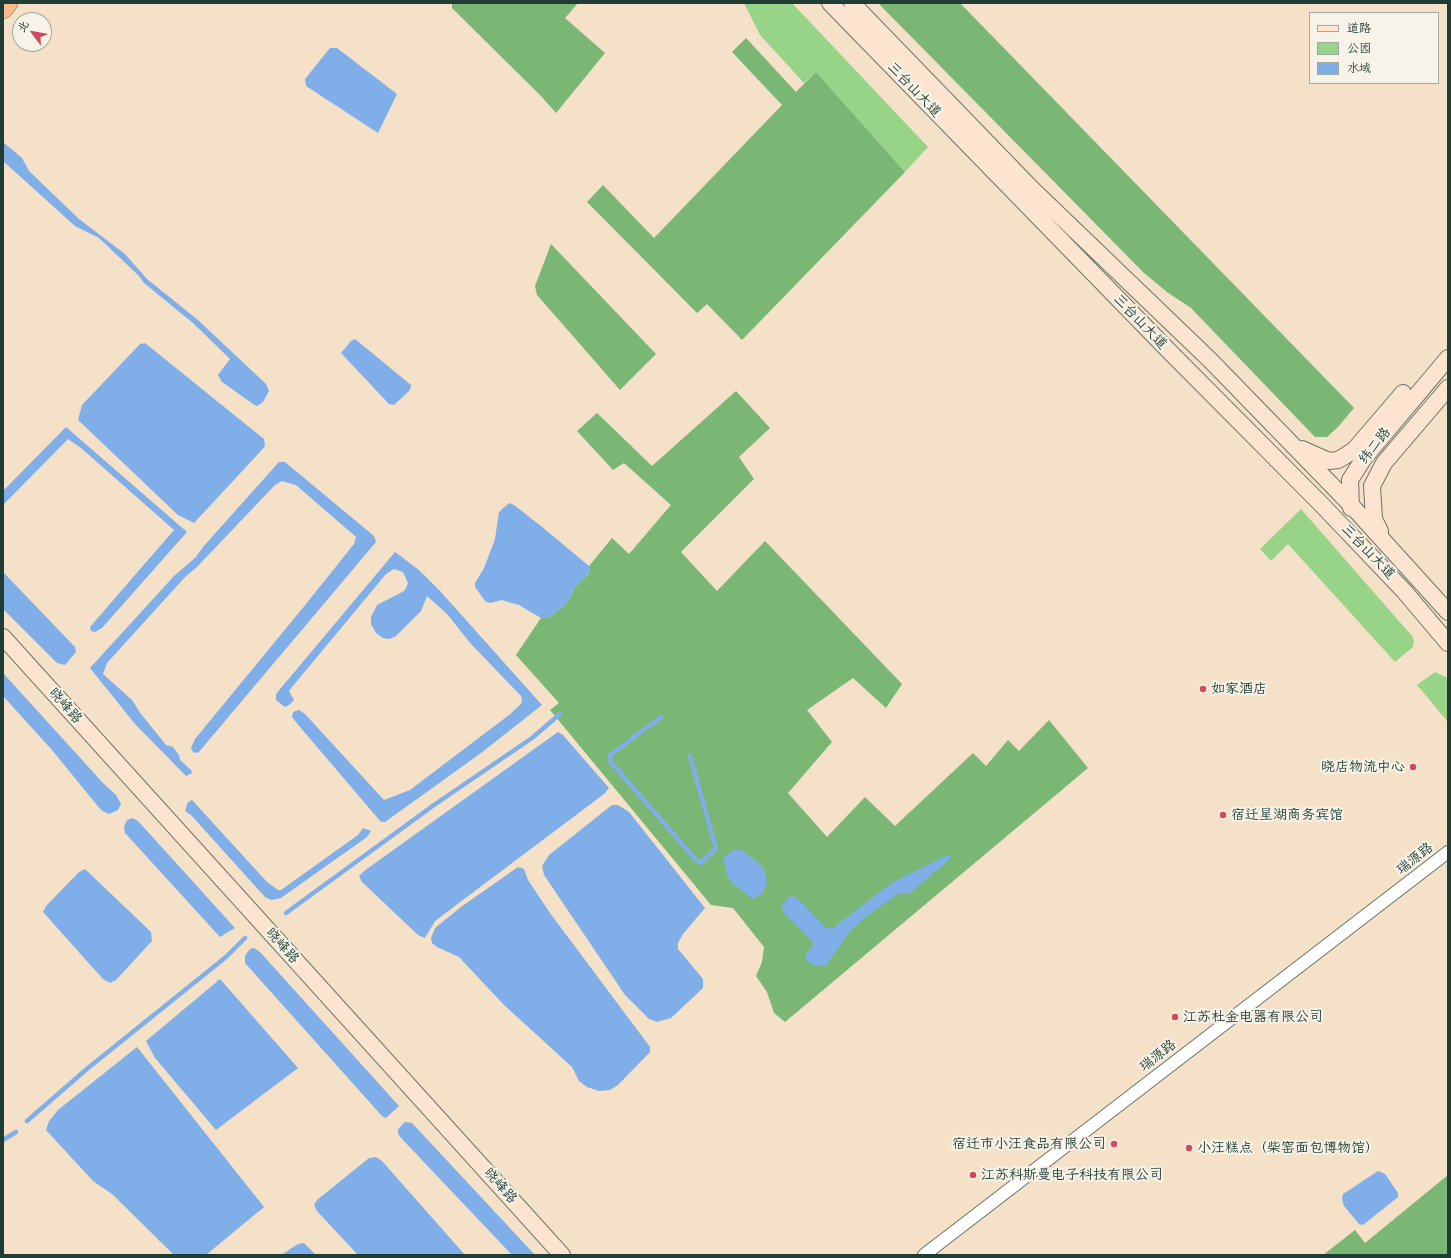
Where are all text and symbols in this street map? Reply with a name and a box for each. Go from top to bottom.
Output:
north arrow [12,12,52,52]
legend [1309,12,1439,84]
text: 北 [14,18,32,35]
text: 道路 [1347,20,1371,36]
text: 公园 [1347,40,1371,56]
street label: 三台山大道 [884,59,944,121]
text: 水域 [1347,60,1371,76]
street label: 三台山大道 [1110,291,1170,353]
street label: 纬二路 [1355,424,1395,468]
street label: 三台山大道 [1338,521,1398,583]
place label: 如家酒店 [1211,681,1267,697]
marker: 如家酒店 [1198,684,1208,694]
street label: 晓峰路 [45,685,85,727]
place label: 晓店物流中心 [1321,759,1405,775]
marker: 晓店物流中心 [1408,762,1418,772]
place label: 宿迁星湖商务宾馆 [1231,807,1343,823]
marker: 宿迁星湖商务宾馆 [1218,810,1228,820]
street label: 瑞源路 [1393,839,1437,879]
street label: 晓峰路 [262,925,302,967]
place label: 江苏杜金电器有限公司 [1183,1009,1323,1025]
marker: 江苏杜金电器有限公司 [1170,1012,1180,1022]
street label: 瑞源路 [1136,1036,1180,1076]
place label: 宿迁市小汪食品有限公司 [952,1136,1106,1152]
marker: 宿迁市小汪食品有限公司 [1109,1139,1119,1149]
place label: 小汪糕点（柴窑面包博物馆） [1197,1140,1379,1156]
marker: 小汪糕点（柴窑面包博物馆） [1184,1143,1194,1153]
street label: 晓峰路 [480,1165,520,1207]
place label: 江苏科斯曼电子科技有限公司 [981,1167,1163,1183]
marker: 江苏科斯曼电子科技有限公司 [968,1170,978,1180]

